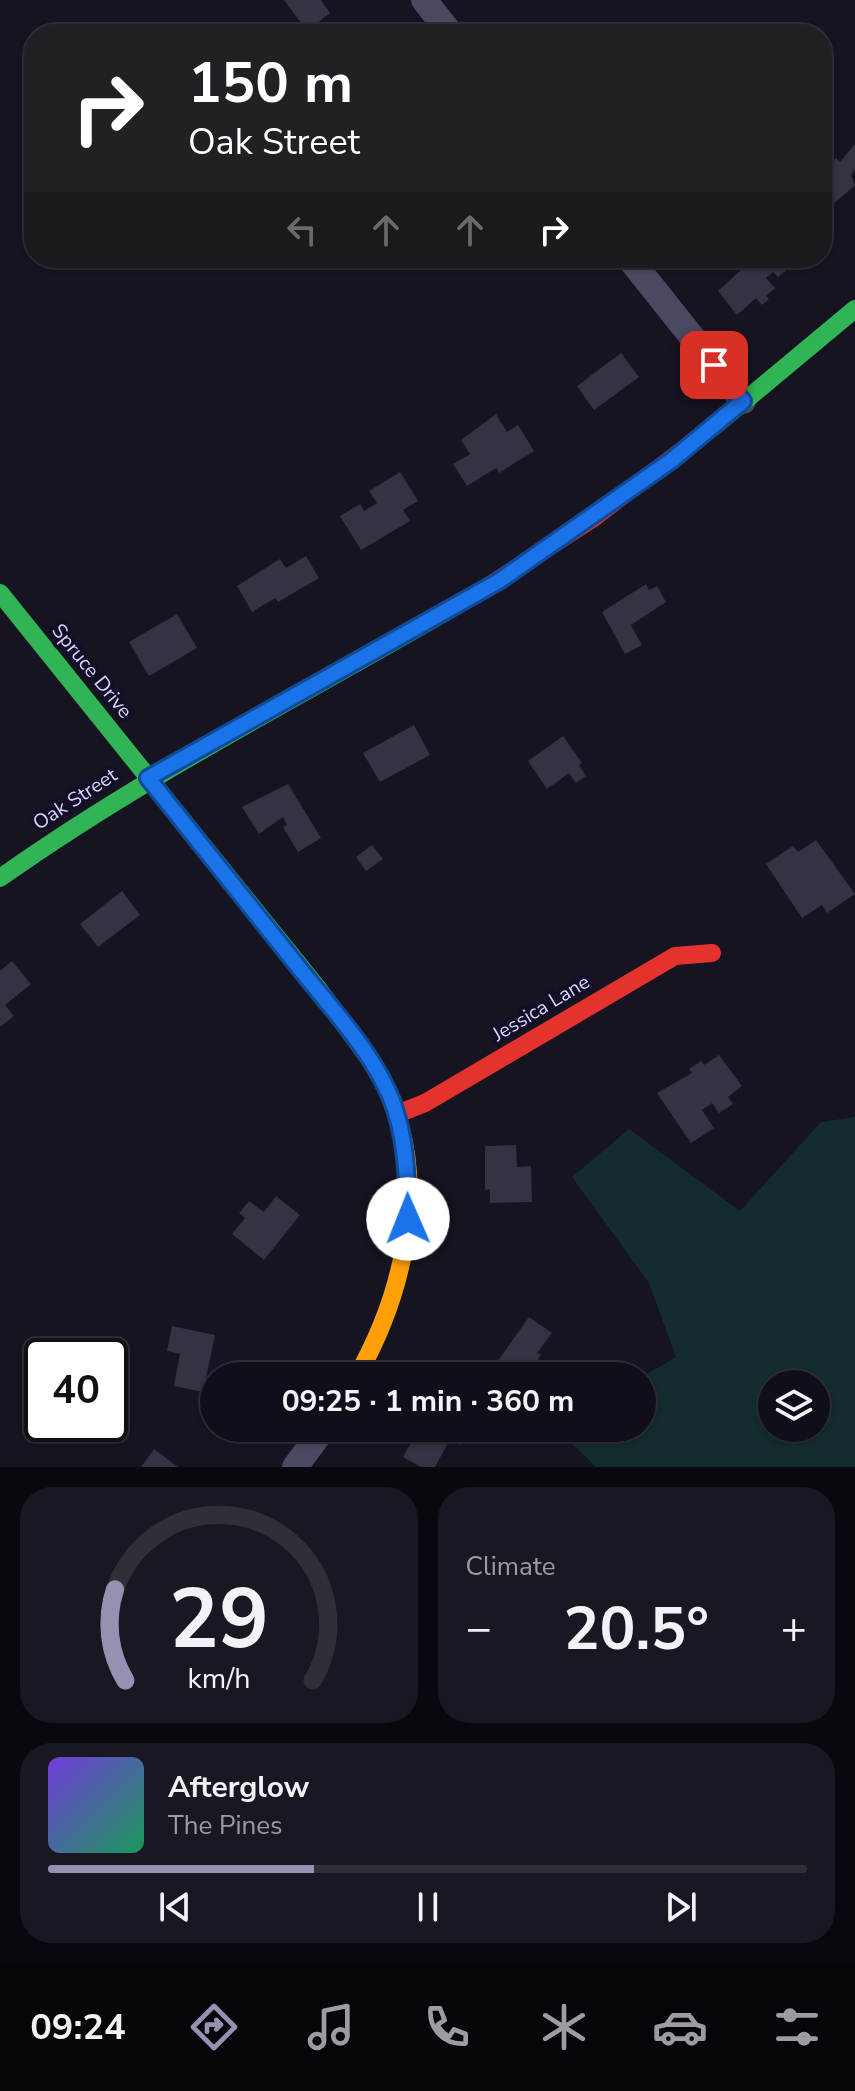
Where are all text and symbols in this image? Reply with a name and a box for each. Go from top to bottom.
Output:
text: 150 m [188,45,353,122]
icon: right [56,56,160,160]
text: Oak Street [188,118,360,167]
icon: left [280,208,324,252]
icon: ahead [364,208,408,252]
icon: ahead [448,208,492,252]
icon: right [532,208,576,252]
pin [680,331,748,399]
icon: arrive [692,343,736,387]
street label: Spruce Drive [45,618,139,724]
street label: Oak Street [28,761,123,836]
street label: Jessica Lane [486,968,595,1048]
position arrow [366,1177,450,1261]
speed limit sign: 40 [24,1338,128,1442]
map controls [758,1370,830,1442]
button: layers [758,1370,830,1442]
text: 09:25 · 1 min · 360 m [282,1381,574,1422]
text: Climate [466,1549,556,1584]
text: 29 [169,1563,269,1676]
text: 20.5° [563,1588,709,1670]
text: − [466,1599,492,1659]
text: + [781,1599,807,1659]
text: km/h [187,1659,250,1698]
text: Afterglow [168,1767,309,1808]
text: The Pines [168,1808,283,1843]
icon: previous [153,1885,197,1929]
icon: pause [406,1885,450,1929]
icon: next [659,1885,703,1929]
icon: directions [186,1999,242,2055]
icon: music [303,1999,359,2055]
icon: phone [419,1999,475,2055]
icon: climate [536,1999,592,2055]
icon: car [652,1999,708,2055]
icon: filters [769,1999,825,2055]
text: 09:24 [30,2003,126,2052]

